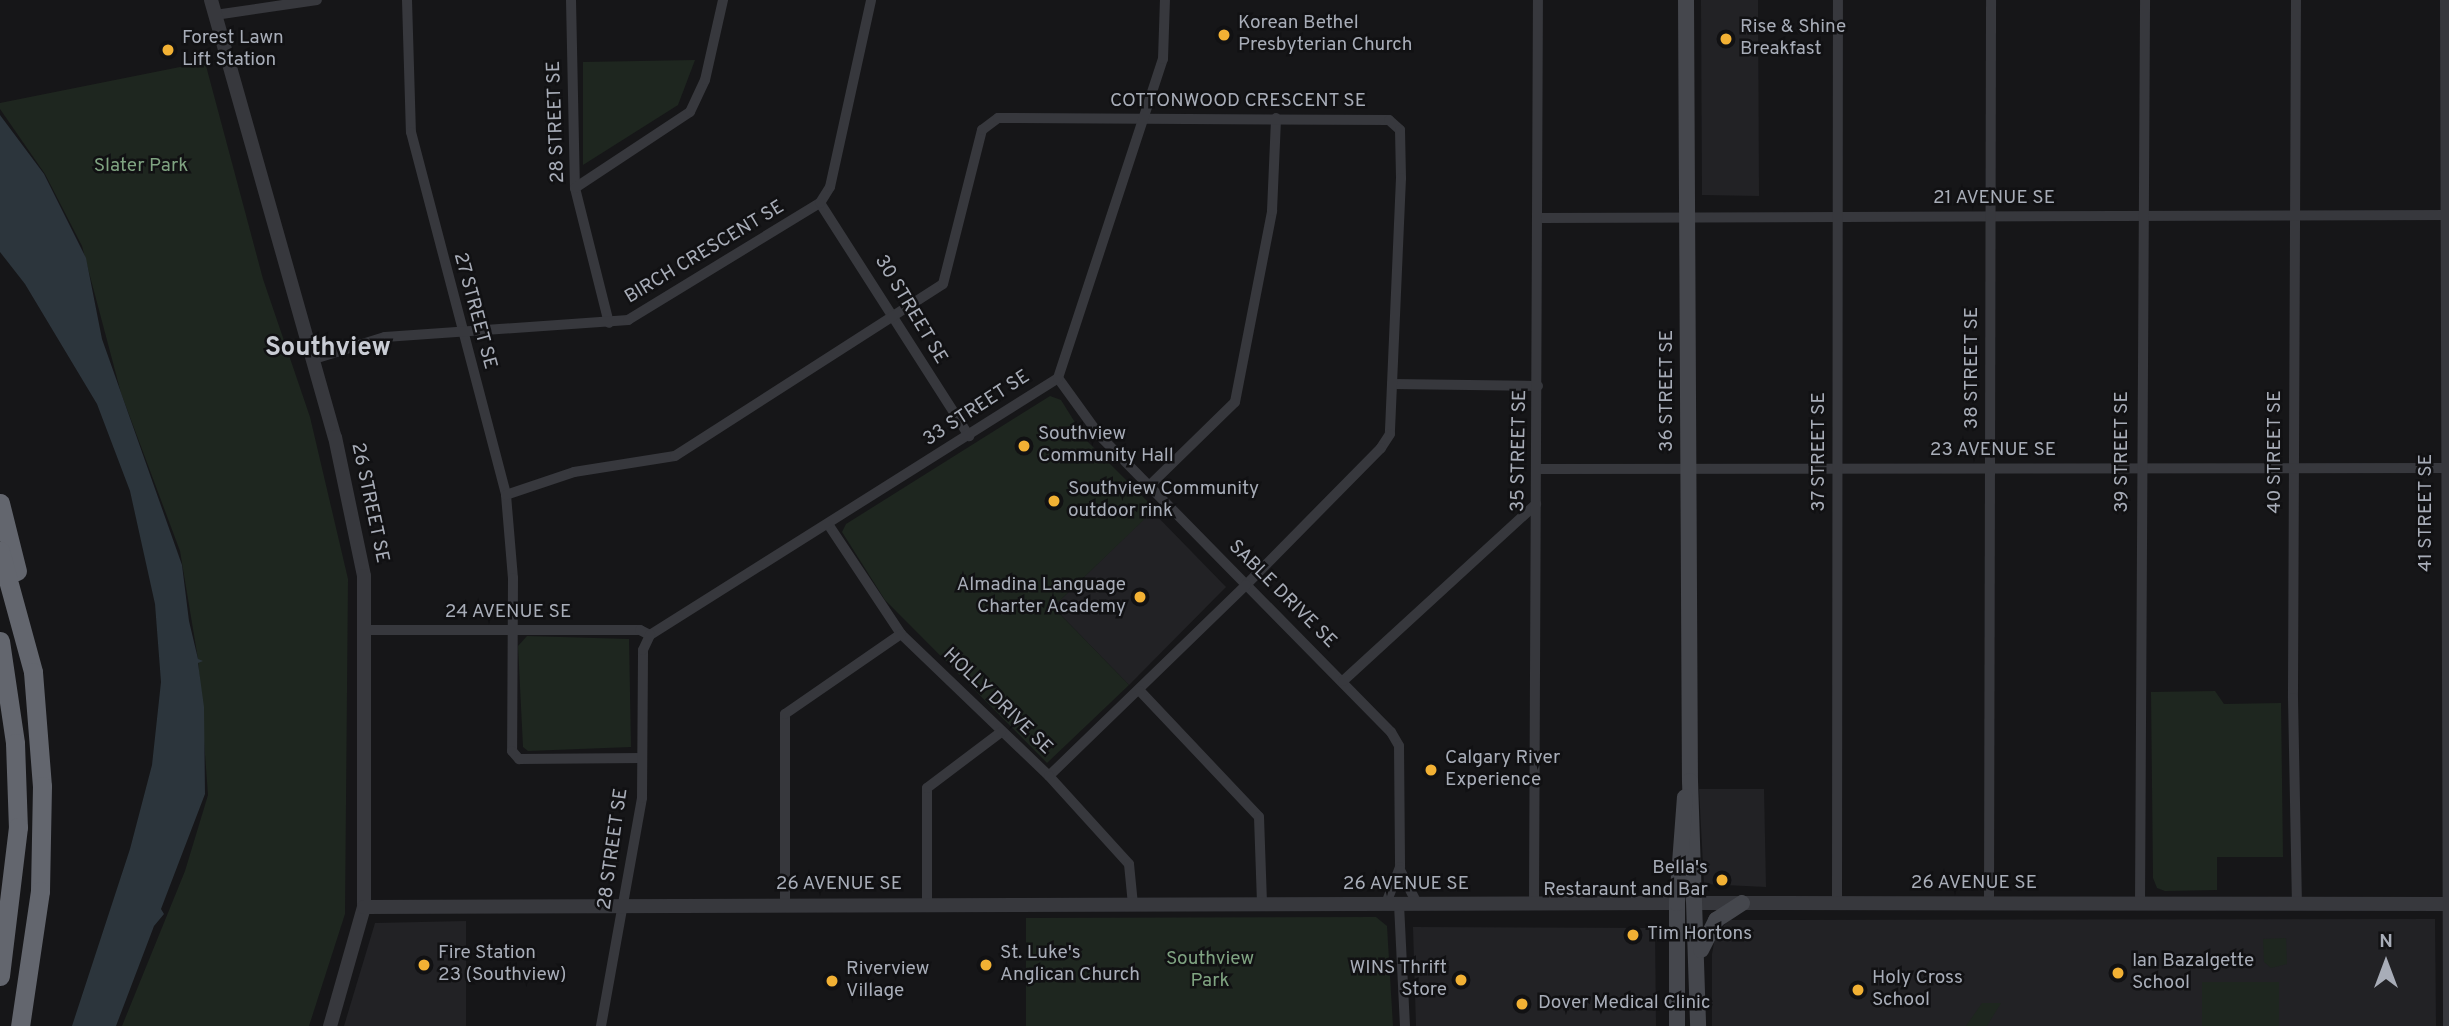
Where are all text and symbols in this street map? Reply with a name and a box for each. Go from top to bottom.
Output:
place label: Korean Bethel Presbyterian Church [1238,13,1413,57]
place label: Rise & Shine Breakfast [1740,17,1846,61]
marker: Korean Bethel Presbyterian Church [1216,27,1232,43]
place label: Forest Lawn Lift Station [182,28,284,72]
marker: Rise & Shine Breakfast [1718,31,1734,47]
marker: Forest Lawn Lift Station [160,42,176,58]
street label: 28 STREET SE [543,60,571,184]
street label: COTTONWOOD CRESCENT SE [1110,91,1366,113]
park label: Slater Park [94,156,188,178]
street label: 21 AVENUE SE [1933,188,2055,210]
street label: BIRCH CRESCENT SE [621,196,789,310]
street label: 27 STREET SE [447,249,501,373]
street label: 30 STREET SE [868,251,952,369]
street label: 38 STREET SE [1962,306,1984,430]
street label: 36 STREET SE [1657,330,1679,452]
district label: Southview [265,333,391,365]
street label: 33 STREET SE [919,366,1035,452]
street label: 35 STREET SE [1508,389,1532,513]
street label: 40 STREET SE [2265,390,2287,514]
street label: 37 STREET SE [1809,391,1831,513]
street label: 39 STREET SE [2112,391,2134,513]
place label: Southview Community Hall [1038,424,1174,468]
marker: Southview Community Hall [1016,438,1032,454]
street label: 26 STREET SE [345,440,393,566]
street label: 23 AVENUE SE [1929,440,2057,462]
street label: 41 STREET SE [2416,454,2438,572]
place label: Southview Community outdoor rink [1068,479,1259,523]
marker: Southview Community outdoor rink [1046,493,1062,509]
street label: SABLE DRIVE SE [1223,536,1341,654]
place label: Almadina Language Charter Academy [956,575,1126,619]
marker: Almadina Language Charter Academy [1132,589,1148,605]
street label: 24 AVENUE SE [444,602,572,624]
street label: HOLLY DRIVE SE [937,644,1057,760]
place label: Calgary River Experience [1445,748,1560,792]
marker: Calgary River Experience [1423,762,1439,778]
street label: 28 STREET SE [594,786,634,912]
place label: Bella's Restaraunt and Bar [1543,858,1708,902]
marker: Bella's Restaraunt and Bar [1714,872,1730,888]
street label: 26 AVENUE SE [1910,873,2038,895]
street label: 26 AVENUE SE [775,874,903,896]
street label: 26 AVENUE SE [1342,874,1470,896]
place label: Tim Hortons [1647,924,1752,946]
marker: Tim Hortons [1625,927,1641,943]
north arrow [2351,928,2421,998]
text: N [2379,930,2393,954]
place label: Fire Station 23 (Southview) [438,943,567,987]
place label: St. Luke's Anglican Church [1000,943,1140,987]
park label: Southview Park [1166,949,1254,993]
place label: Ian Bazalgette School [2132,951,2254,995]
marker: Fire Station 23 (Southview) [416,957,432,973]
marker: St. Luke's Anglican Church [978,957,994,973]
place label: WINS Thrift Store [1349,958,1447,1002]
place label: Riverview Village [846,959,929,1003]
marker: Ian Bazalgette School [2110,965,2126,981]
place label: Holy Cross School [1872,968,1963,1012]
marker: WINS Thrift Store [1453,972,1469,988]
marker: Riverview Village [824,973,840,989]
marker: Holy Cross School [1850,982,1866,998]
place label: Dover Medical Clinic [1538,993,1710,1015]
marker: Dover Medical Clinic [1512,994,1532,1014]

